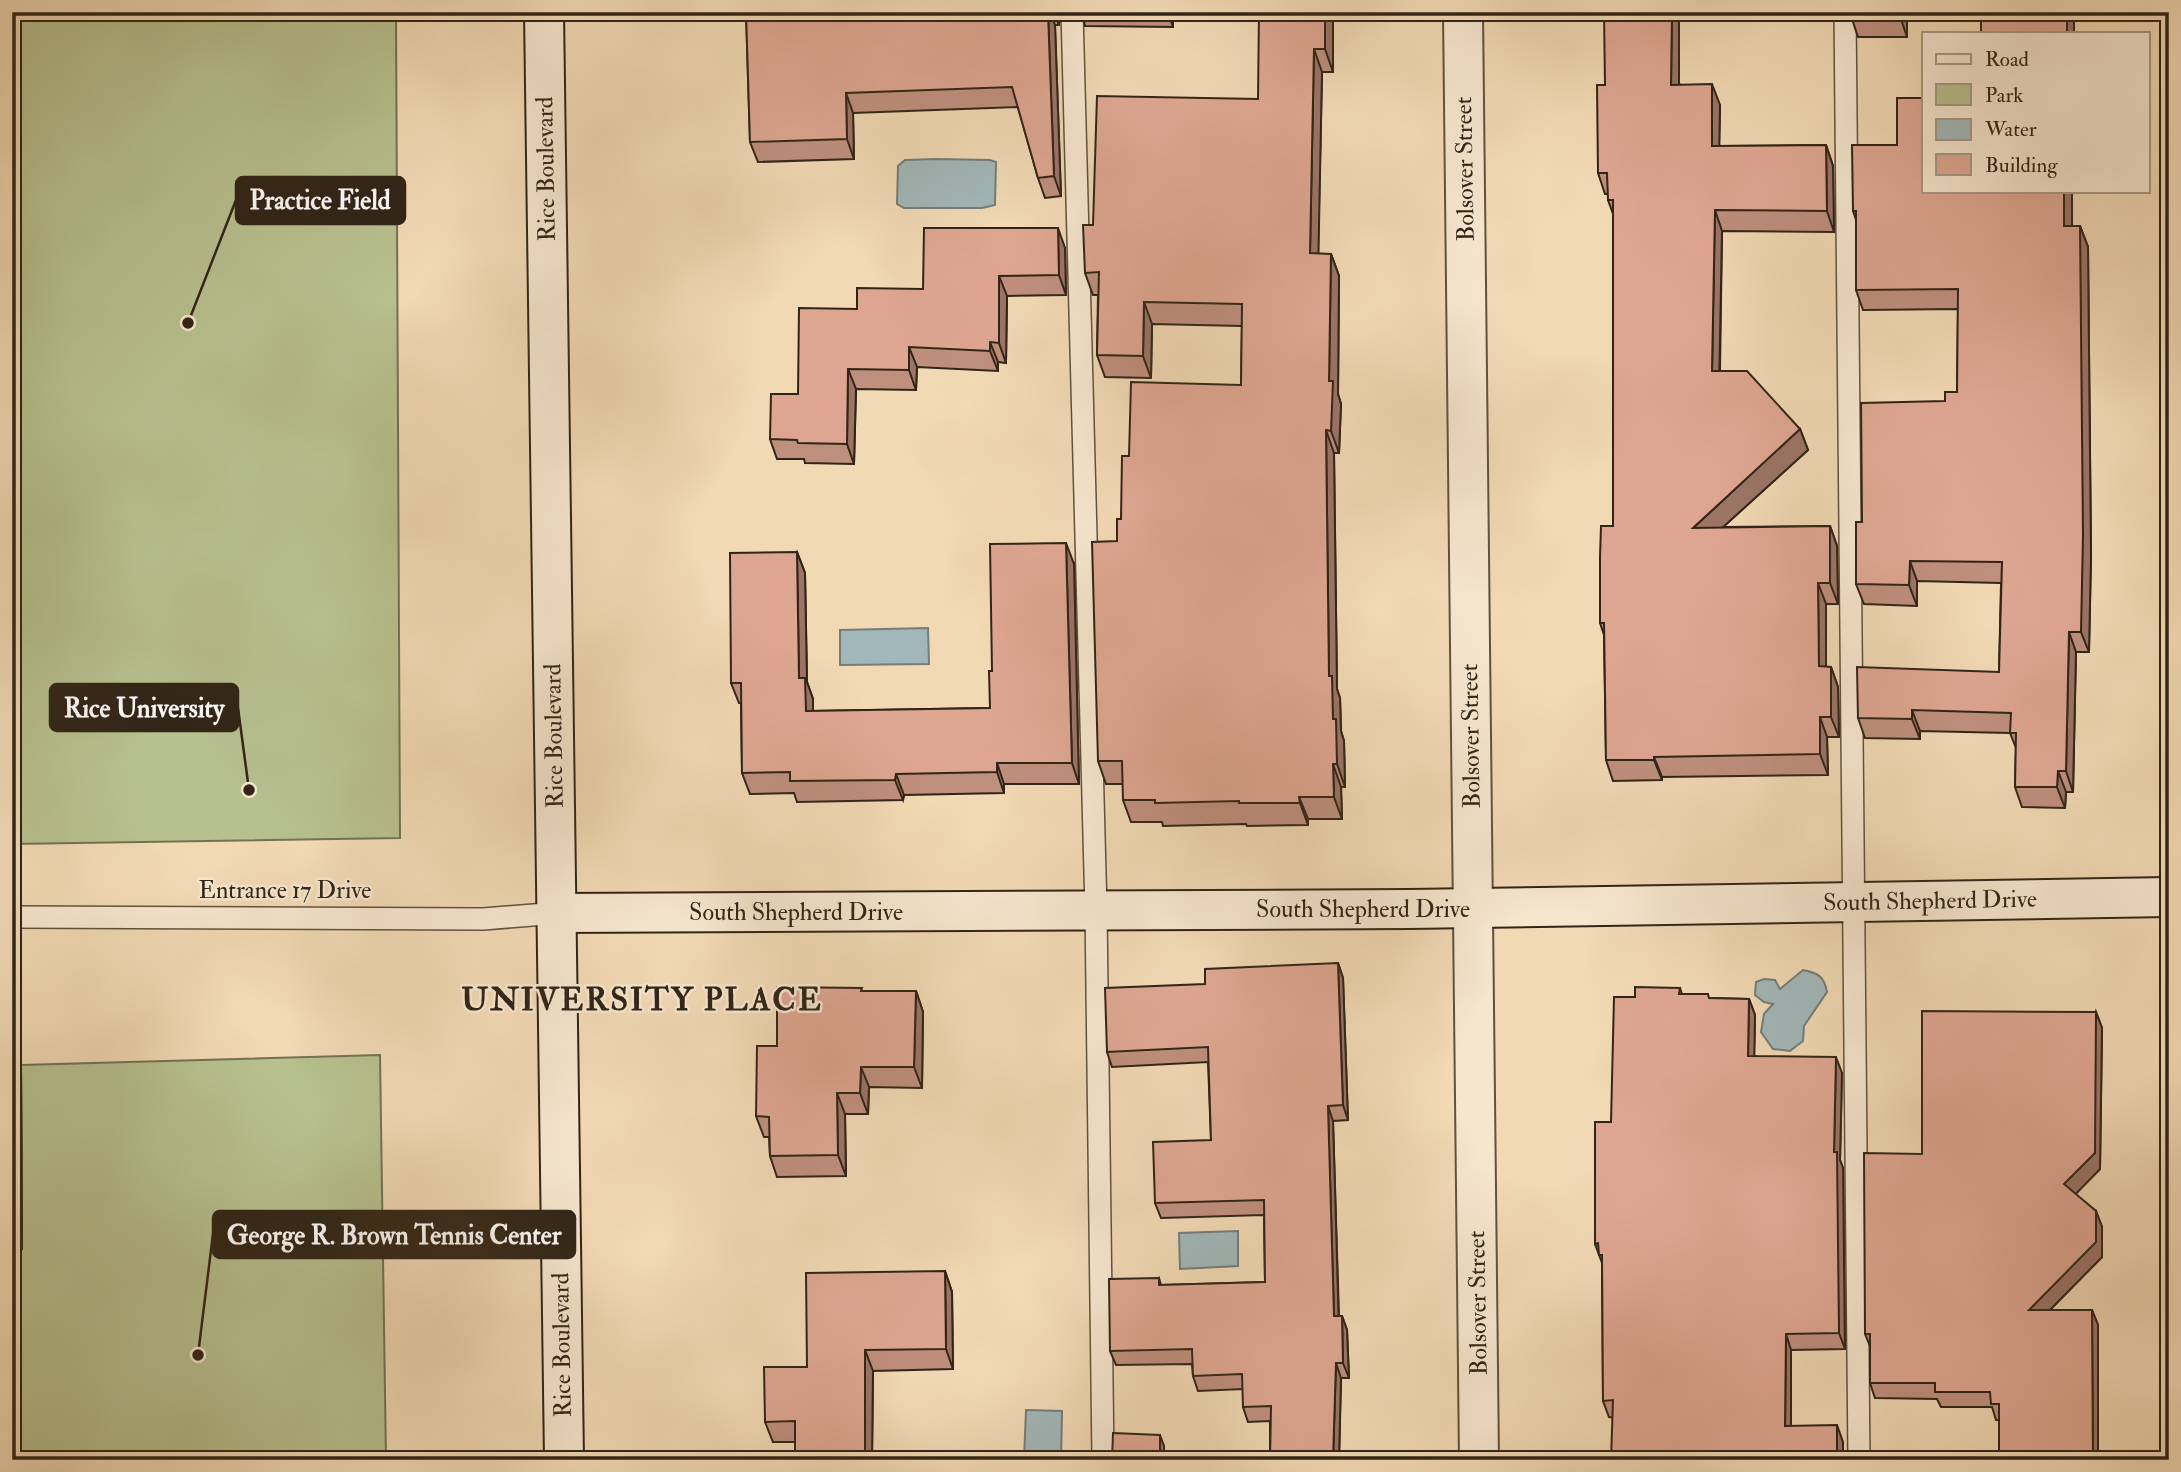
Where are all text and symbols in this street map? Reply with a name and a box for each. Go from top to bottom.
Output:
legend [1922,32,2150,192]
text: Road [1985,46,2030,73]
text: Park [1985,82,2023,109]
street label: Rice Boulevard [529,96,563,242]
street label: Bolsover Street [1448,96,1482,242]
text: Water [1984,116,2037,143]
text: Building [1985,152,2058,179]
callout: Practice Field [236,177,405,224]
text: Practice Field [249,185,391,217]
street label: Rice Boulevard [537,663,571,809]
street label: Bolsover Street [1454,663,1488,809]
callout: Rice University [50,684,238,731]
text: Rice University [64,693,226,726]
street label: Entrance 17 Drive [199,875,371,906]
street label: South Shepherd Drive [1823,884,2037,918]
street label: South Shepherd Drive [1256,894,1470,925]
street label: South Shepherd Drive [689,897,903,928]
district label: UNIVERSITY PLACE [461,980,823,1020]
callout: George R. Brown Tennis Center [213,1211,575,1258]
text: George R. Brown Tennis Center [227,1220,562,1253]
street label: Bolsover Street [1461,1230,1495,1376]
street label: Rice Boulevard [545,1272,579,1418]

